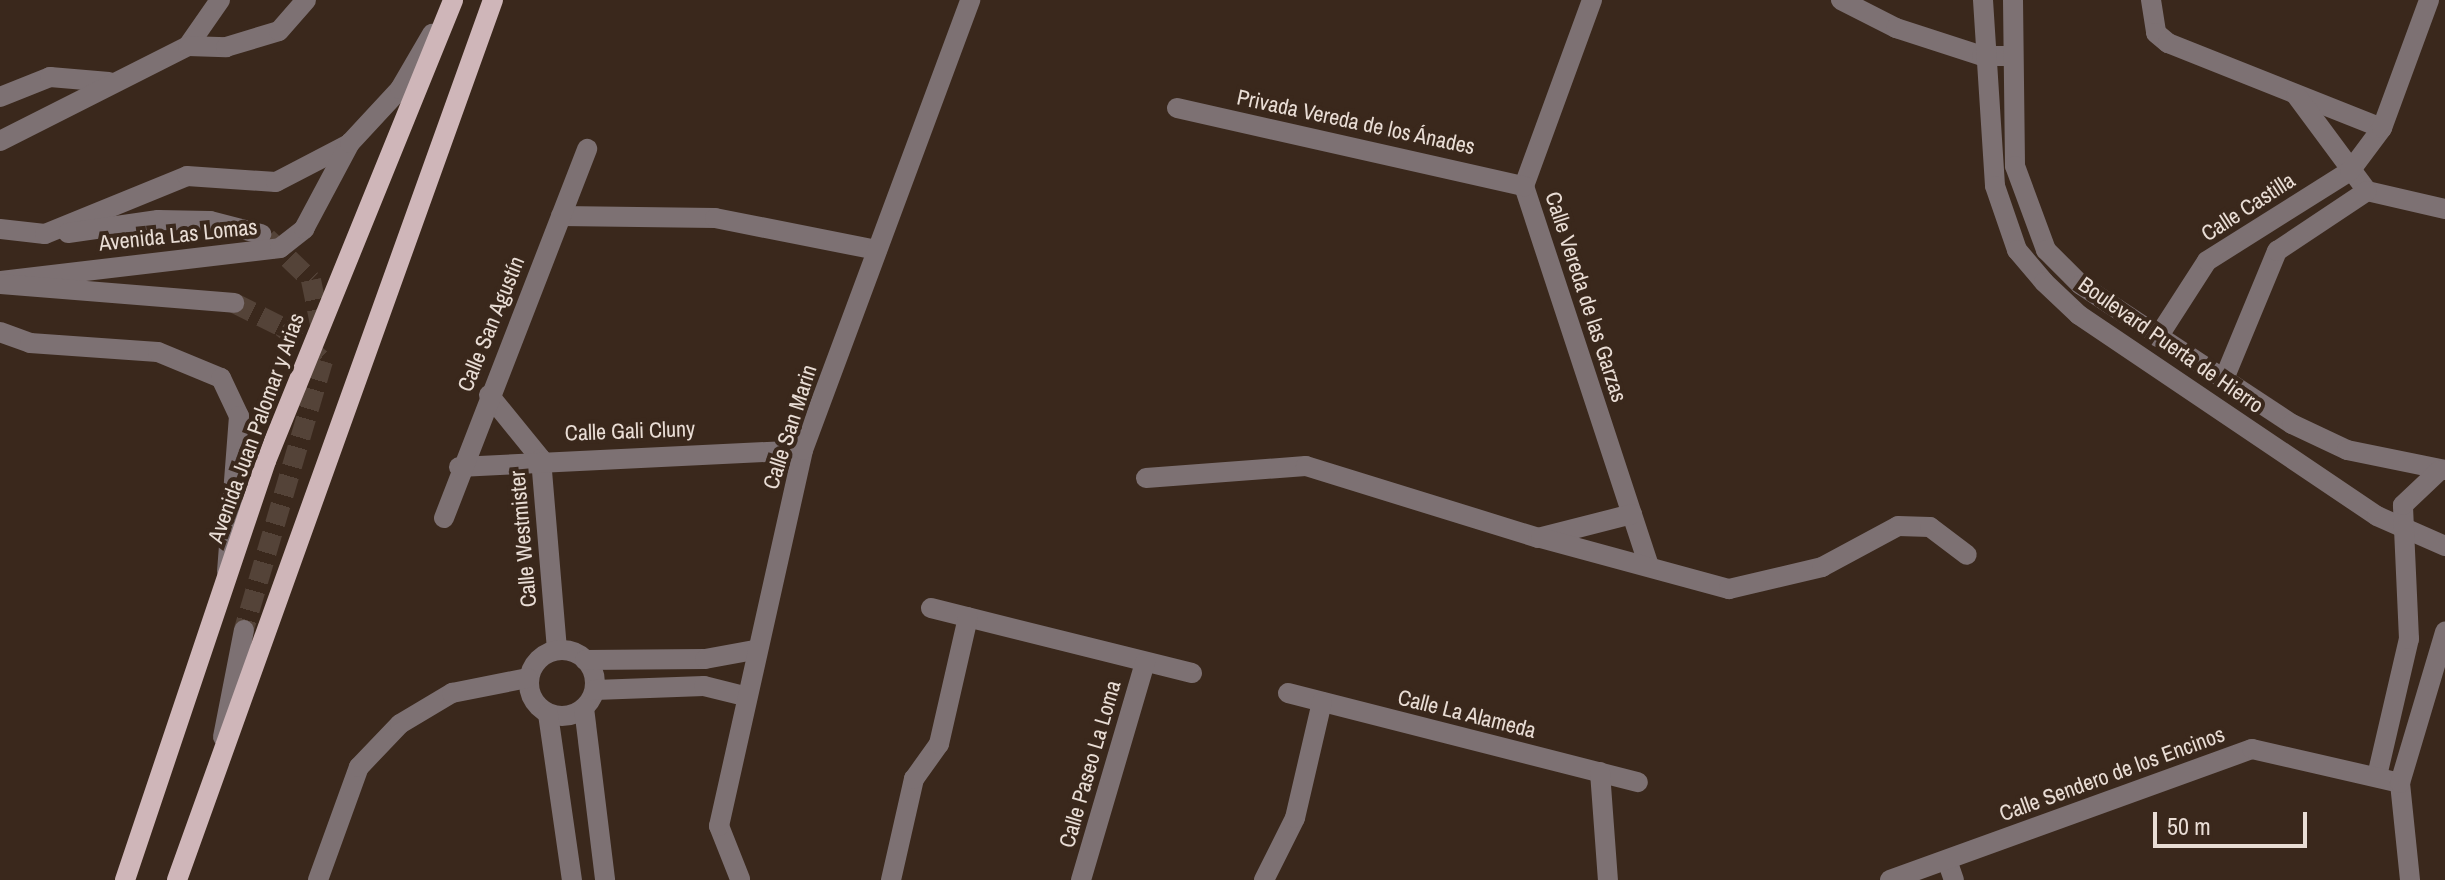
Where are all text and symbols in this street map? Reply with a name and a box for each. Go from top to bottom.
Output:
street label: Privada Vereda de los Ánades [1234,84,1478,160]
street label: Calle Castilla [2196,167,2300,247]
street label: Calle Vereda de las Garzas [1540,188,1632,406]
street label: Avenida Las Lomas [97,214,259,256]
street label: Calle San Agustín [452,252,530,396]
street label: Boulevard Puerta de Hierro [2073,271,2269,419]
street label: Avenida Juan Palomar y Arias [202,309,310,547]
street label: Calle San Marin [757,361,823,493]
street label: Calle Gali Cluny [564,416,696,446]
street label: Calle Westmister [504,470,542,608]
street label: Calle Paseo La Loma [1054,677,1126,851]
street label: Calle La Alameda [1395,684,1539,744]
street label: Calle Sendero de los Encinos [1996,721,2228,827]
scale bar [2157,796,2311,846]
text: 50 m [2167,810,2211,842]

